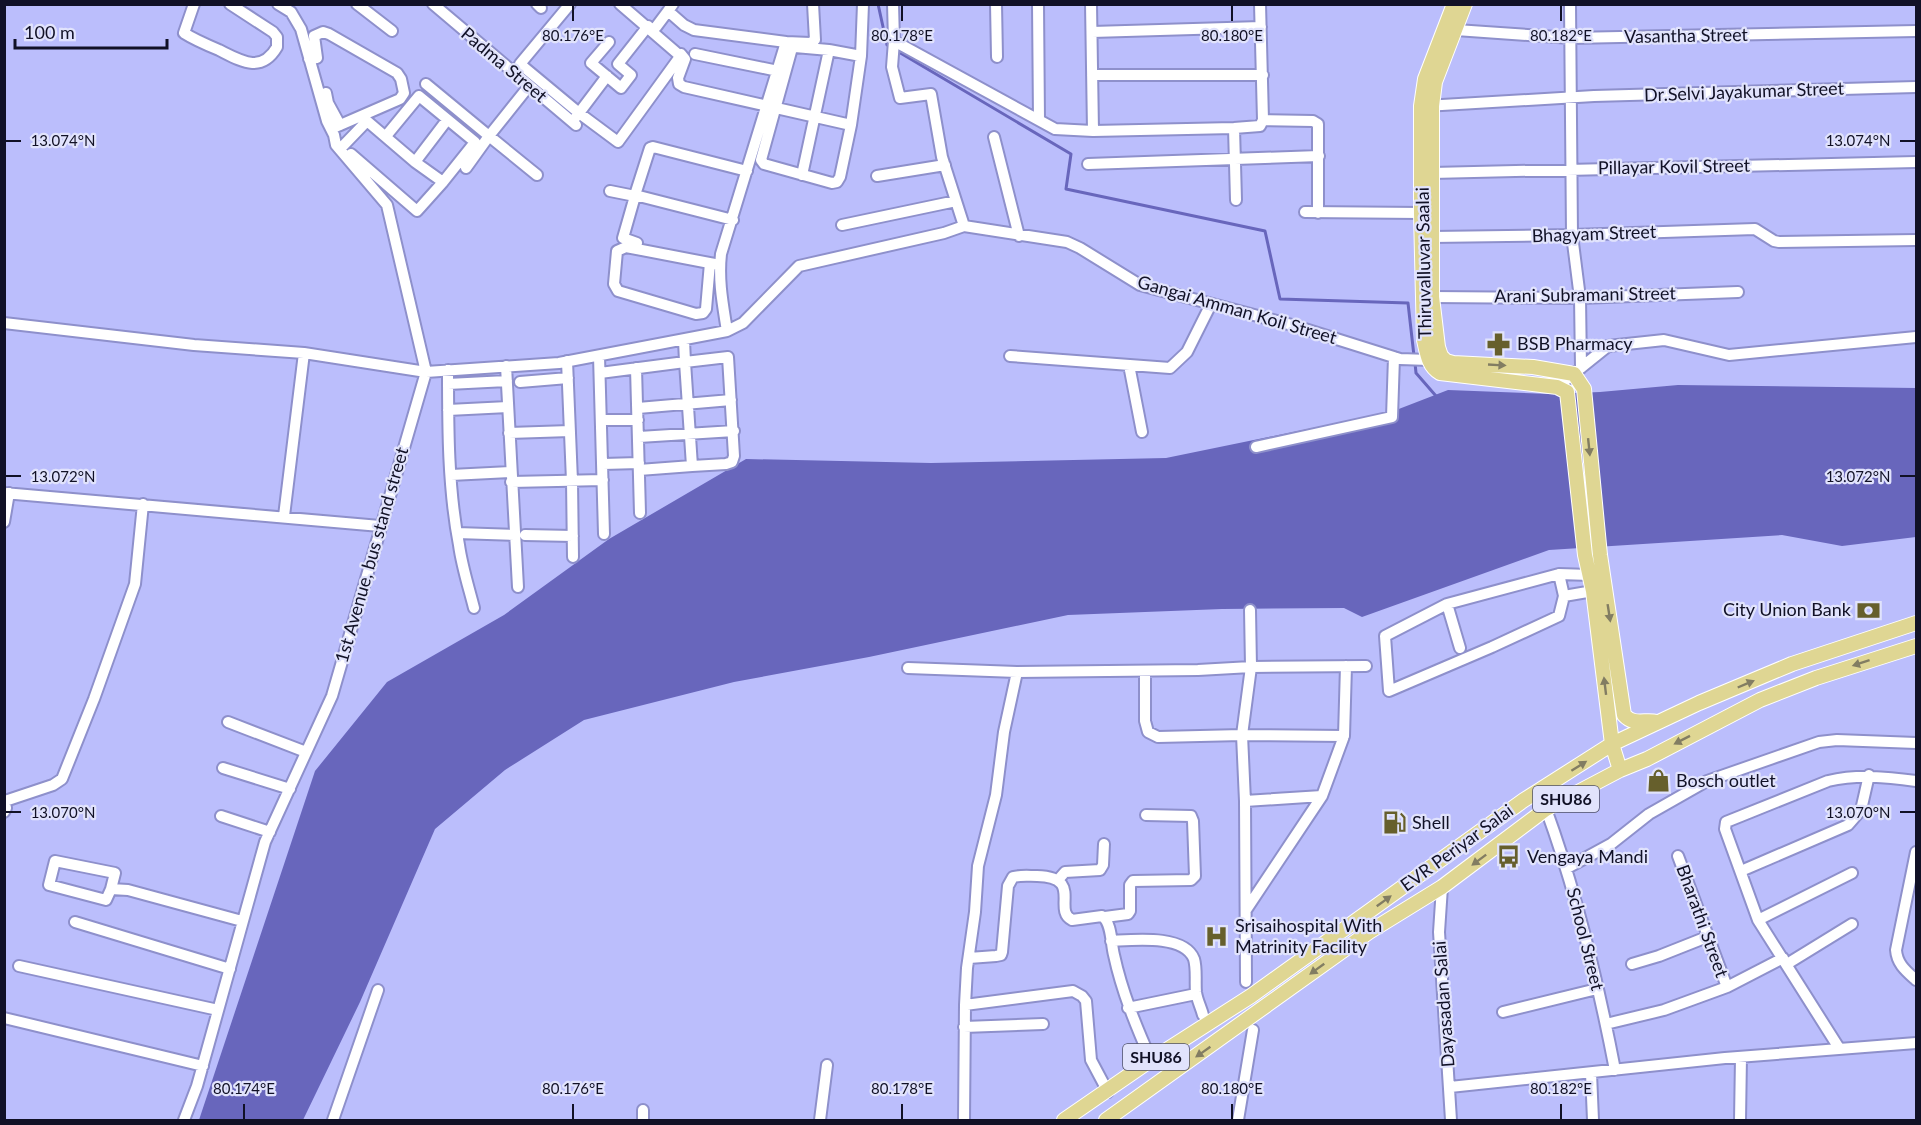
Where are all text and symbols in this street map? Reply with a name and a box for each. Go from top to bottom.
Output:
scale bar [15,12,166,50]
text: 100 m [24,21,75,43]
street label: Padma Street [457,22,552,107]
street label: Vasantha Street [1624,23,1749,47]
text: 80.176°E [542,26,604,44]
text: 80.178°E [871,26,933,44]
text: 80.180°E [1201,26,1263,44]
text: 80.182°E [1530,26,1592,44]
street label: Dr.Selvi Jayakumar Street [1644,77,1845,105]
text: 13.074°N [31,131,95,149]
text: 13.074°N [1826,131,1890,149]
street label: Pillayar Kovil Street [1598,154,1751,178]
street label: Thiruvalluvar Saalai [1411,187,1435,339]
street label: Bhagyam Street [1531,220,1657,246]
street label: Gangai Amman Koil Street [1135,270,1340,348]
street label: Arani Subramani Street [1494,281,1677,307]
pharmacy icon: BSB Pharmacy [1486,331,1512,357]
place label: BSB Pharmacy [1517,332,1633,354]
one-way arrow [1488,361,1507,370]
one-way arrow [1584,438,1594,457]
street label: 1st Avenue, bus stand street [330,444,413,665]
text: 13.072°N [31,467,95,485]
text: 13.072°N [1826,467,1890,485]
bank icon: City Union Bank [1856,597,1882,623]
place label: City Union Bank [1723,598,1852,620]
one-way arrow [1604,603,1613,622]
one-way arrow [1852,659,1870,668]
one-way arrow [1600,677,1609,696]
one-way arrow [1737,679,1755,689]
one-way arrow [1673,735,1690,745]
one-way arrow [1571,760,1587,771]
shop icon: Bosch outlet [1645,768,1671,794]
place label: Bosch outlet [1676,769,1776,791]
road number: SHU86 [1533,786,1599,812]
street label: EVR Periyar Salai [1396,799,1517,896]
text: 13.070°N [31,803,95,821]
text: 13.070°N [1826,803,1890,821]
fuel station icon: Shell [1381,810,1407,836]
place label: Shell [1412,811,1450,833]
bus stop icon: Vengaya Mandi [1496,844,1522,870]
place label: Vengaya Mandi [1527,845,1648,867]
one-way arrow [1471,854,1487,866]
street label: Bharathi Street [1672,861,1734,981]
street label: School Street [1563,885,1609,993]
one-way arrow [1376,895,1392,907]
place label: Srisaihospital With Matrinity Facility [1235,914,1382,957]
hospital icon: Srisaihospital With Matrinity Facility [1204,923,1230,949]
street label: Dayasadan Salai [1428,940,1458,1068]
one-way arrow [1310,963,1326,975]
road number: SHU86 [1123,1044,1189,1070]
one-way arrow [1195,1046,1211,1058]
text: 80.174°E [213,1079,275,1097]
text: 80.176°E [542,1079,604,1097]
text: 80.178°E [871,1079,933,1097]
text: 80.180°E [1201,1079,1263,1097]
text: 80.182°E [1530,1079,1592,1097]

